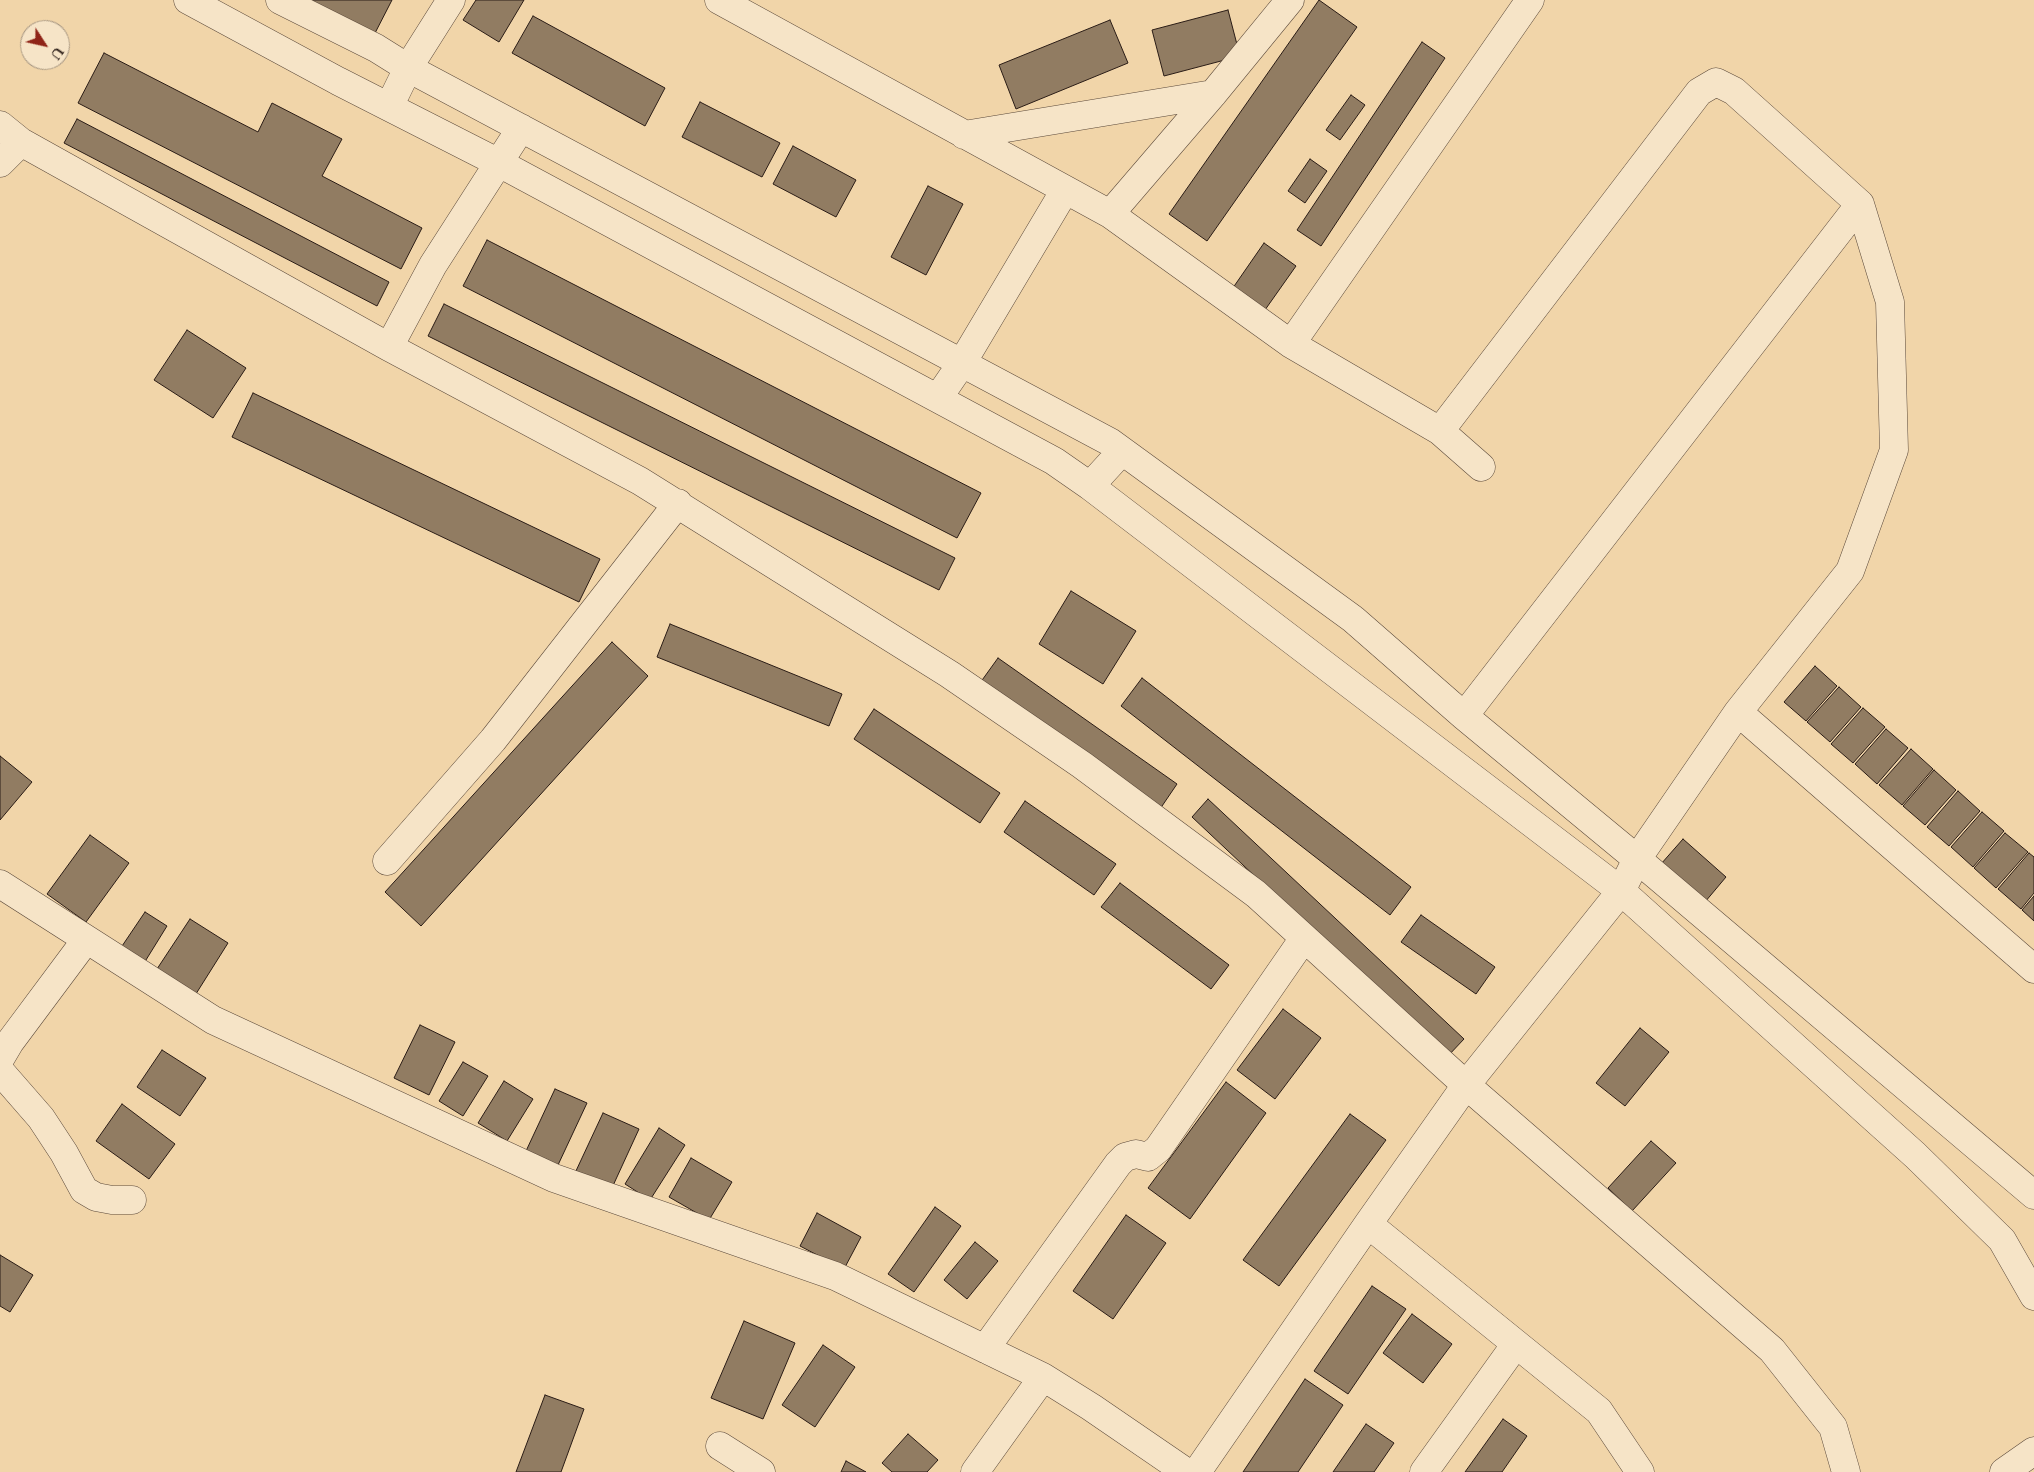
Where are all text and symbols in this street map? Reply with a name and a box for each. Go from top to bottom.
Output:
north arrow [20,20,70,70]
text: U [46,43,68,63]

